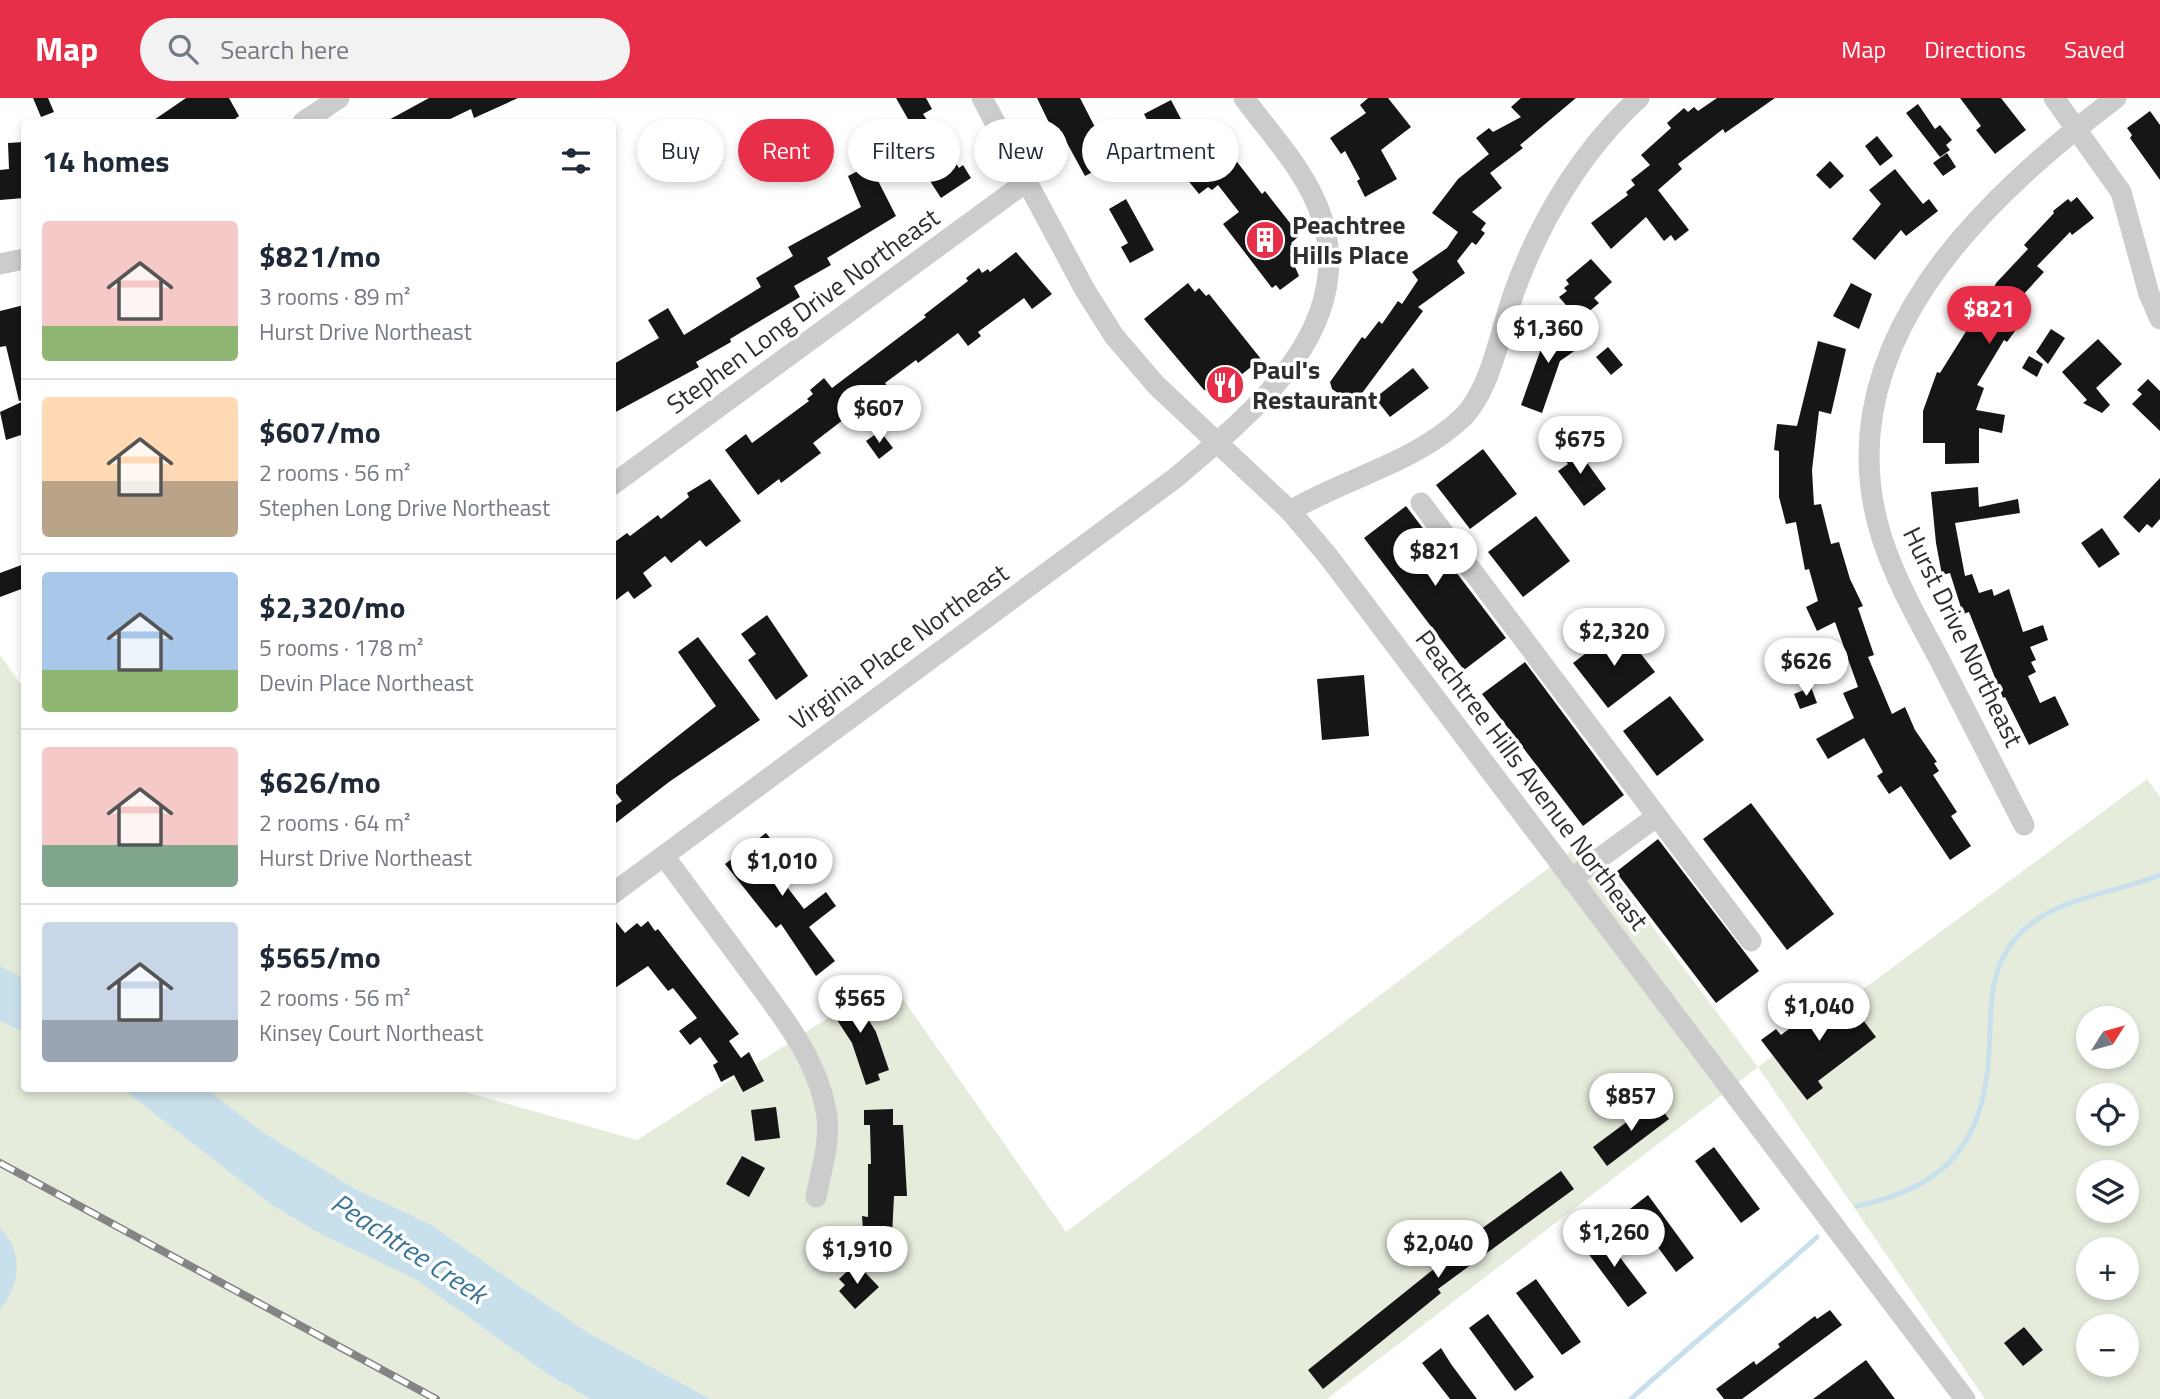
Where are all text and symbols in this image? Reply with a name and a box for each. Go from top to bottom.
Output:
search box [140,18,630,81]
text: Map [35,24,98,74]
icon: search [164,30,202,68]
text: Search here [220,30,349,69]
text: Map [1841,31,1886,67]
text: Directions [1924,31,2026,67]
text: Saved [2064,31,2125,67]
chip: Buy [637,119,724,182]
chip: Rent [738,119,834,182]
chip: Filters [848,119,960,182]
chip: New [974,119,1068,182]
chip: Apartment [1082,119,1239,182]
text: 14 homes [42,138,169,184]
icon: filters [557,142,595,180]
street label: Stephen Long Drive Northeast [658,198,947,423]
place label: Peachtree Hills Place [1292,205,1409,274]
building icon: Peachtree Hills Place [1244,219,1286,261]
text: $821/mo [259,233,381,279]
icon: home [98,249,182,333]
text: 3 rooms · 89 m² [259,279,410,314]
pin: $821 [1948,286,2030,346]
text: $821 [1963,291,2015,326]
pin: $1,360 [1491,306,1605,365]
text: $1,360 [1513,310,1583,345]
text: Hurst Drive Northeast [259,314,472,349]
place label: Paul's Restaurant [1252,350,1377,419]
restaurant icon: Paul's Restaurant [1204,364,1246,406]
pin: $607 [838,386,920,445]
text: $607 [853,390,905,425]
text: $607/mo [259,409,381,455]
pin: $675 [1539,416,1621,476]
text: $675 [1554,421,1606,456]
icon: home [98,425,182,509]
text: 2 rooms · 56 m² [259,455,410,490]
text: Stephen Long Drive Northeast [259,490,550,525]
street label: Hurst Drive Northeast [1893,520,2034,753]
pin: $821 [1394,528,1476,588]
text: $821 [1409,533,1461,568]
street label: Virginia Place Northeast [781,554,1016,739]
text: $2,320/mo [259,584,405,630]
icon: home [98,600,182,684]
pin: $2,320 [1557,608,1671,668]
text: $2,320 [1579,613,1649,648]
street label: Peachtree Hills Avenue Northeast [1406,621,1658,938]
text: 5 rooms · 178 m² [259,630,423,665]
pin: $626 [1765,638,1847,698]
text: $626 [1780,643,1832,678]
text: Devin Place Northeast [259,665,474,700]
text: $626/mo [259,759,381,805]
icon: home [98,775,182,859]
text: 2 rooms · 64 m² [259,805,410,840]
pin: $1,010 [725,838,839,898]
text: Hurst Drive Northeast [259,840,472,875]
text: $1,010 [747,843,817,878]
text: $565/mo [259,934,381,980]
icon: home [98,950,182,1034]
pin: $565 [819,976,901,1035]
text: 2 rooms · 56 m² [259,980,410,1015]
text: $565 [834,980,886,1015]
pin: $1,040 [1762,984,1876,1043]
text: $1,040 [1784,988,1854,1023]
north arrow [2076,1006,2138,1069]
map controls [2076,1006,2139,1377]
text: Kinsey Court Northeast [259,1015,483,1050]
pin: $857 [1590,1074,1672,1133]
text: $857 [1605,1078,1657,1113]
button: locate [2076,1083,2139,1146]
button: layers [2076,1160,2139,1223]
water label: Peachtree Creek [323,1181,499,1316]
pin: $1,260 [1557,1210,1671,1269]
text: $1,260 [1579,1214,1649,1249]
pin: $2,040 [1381,1220,1495,1280]
text: $2,040 [1403,1225,1473,1260]
pin: $1,910 [800,1226,914,1286]
text: $1,910 [822,1231,892,1266]
button: + [2076,1237,2139,1300]
button: − [2076,1314,2139,1377]

